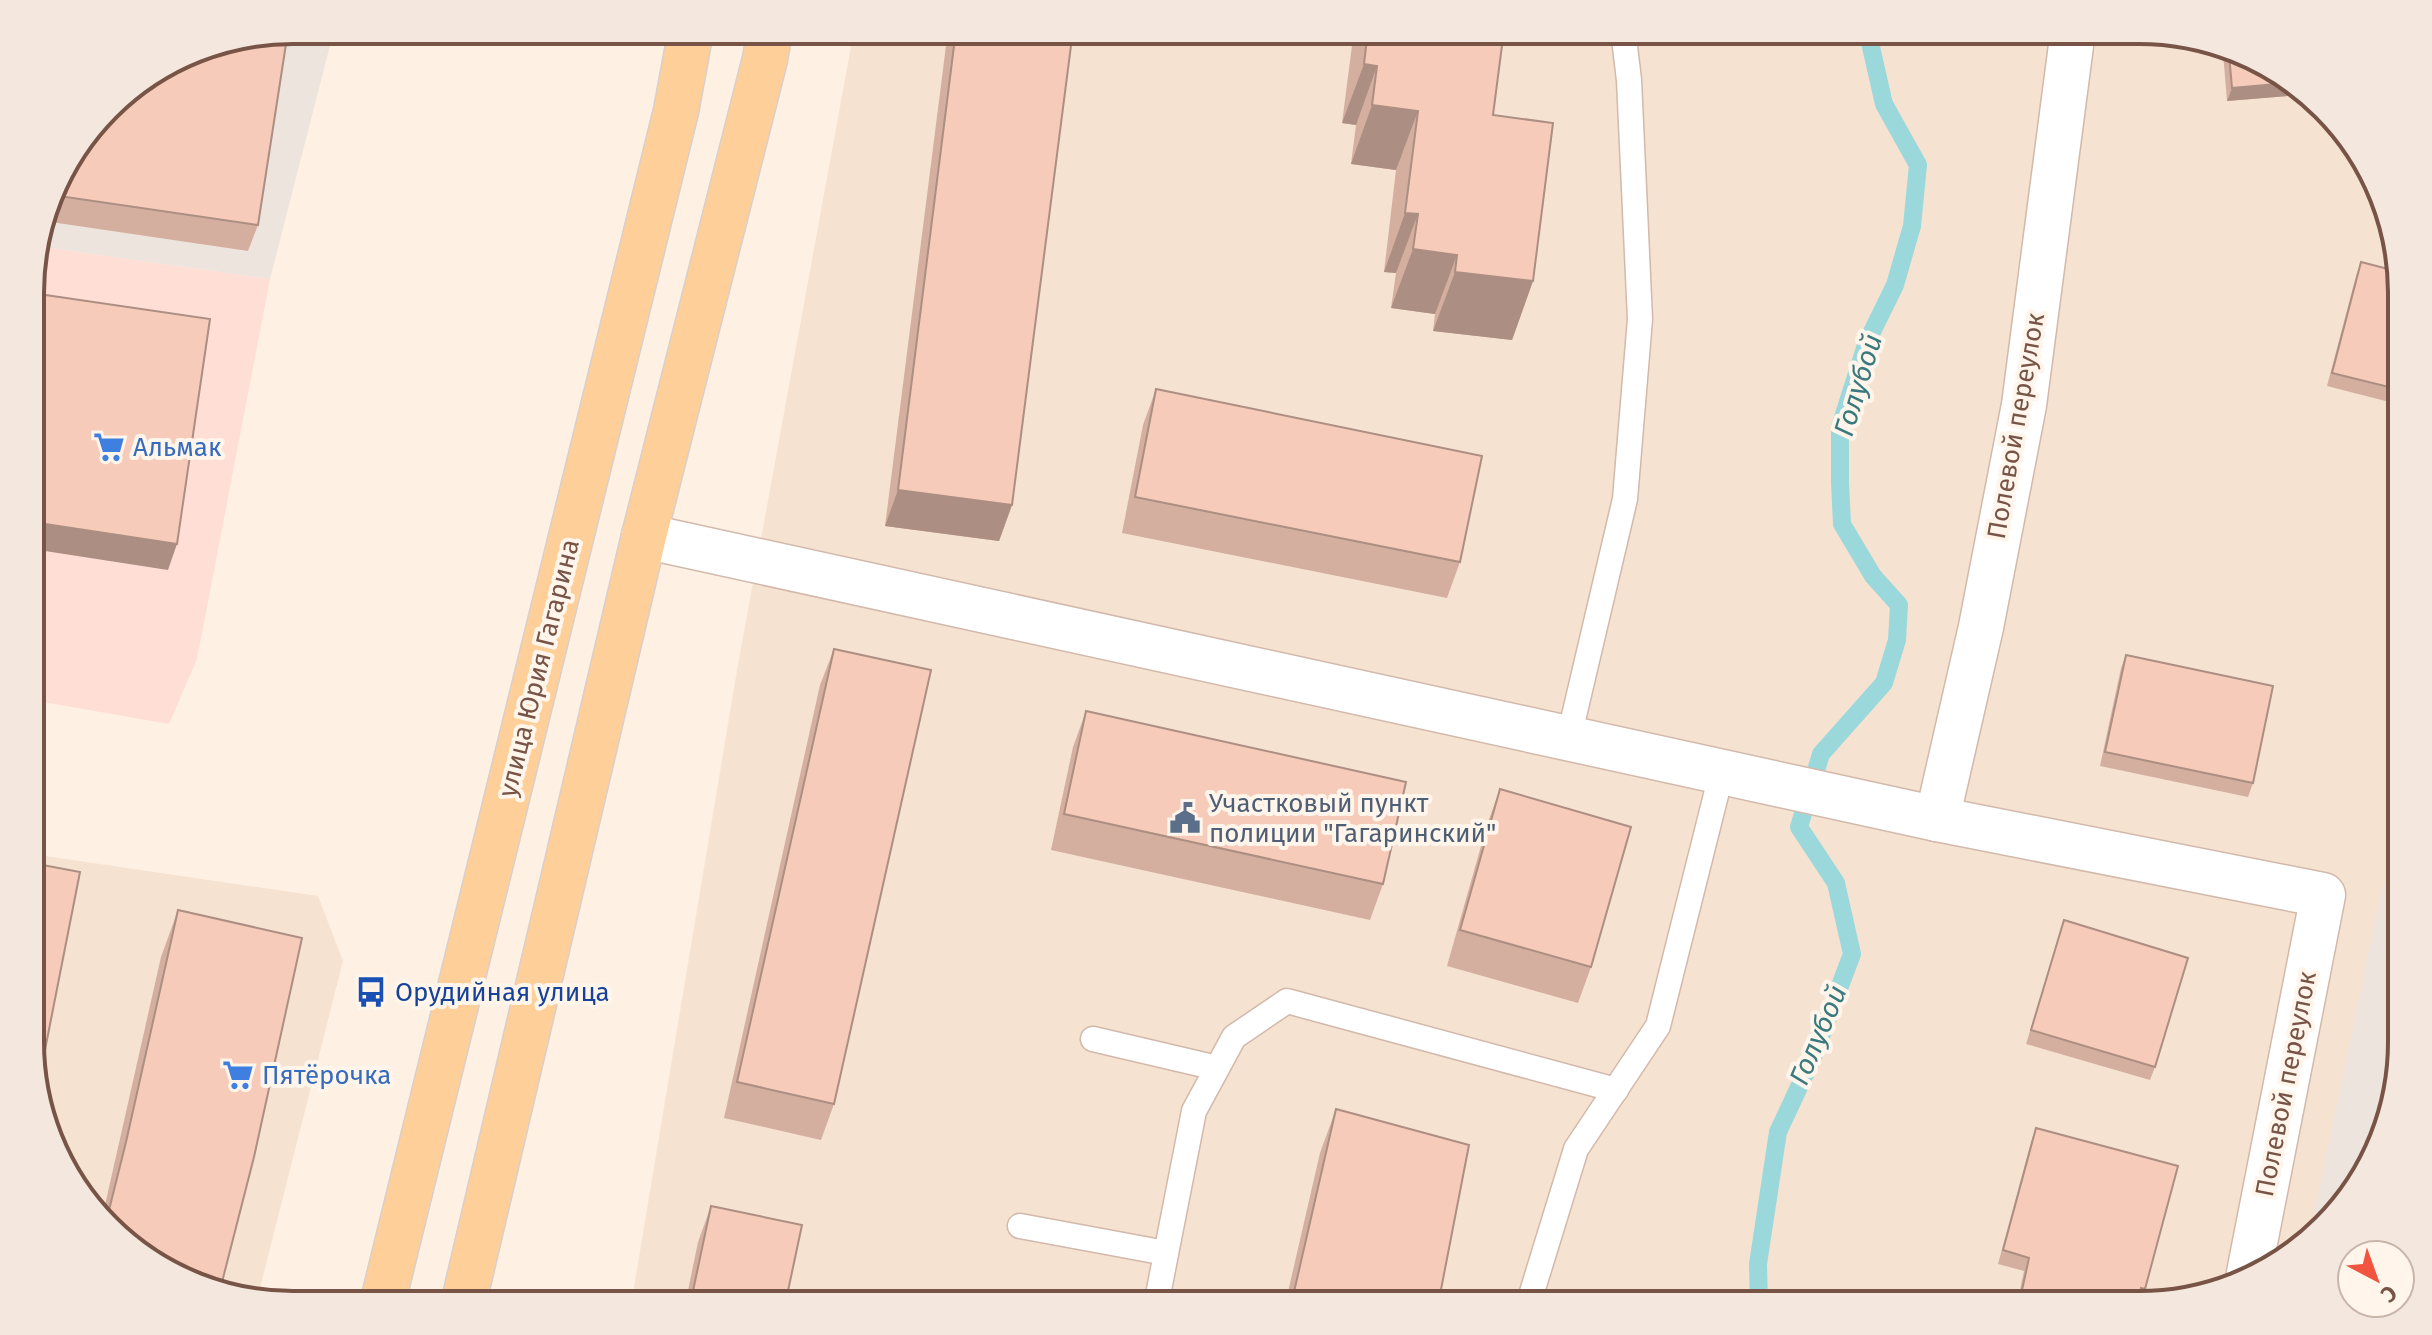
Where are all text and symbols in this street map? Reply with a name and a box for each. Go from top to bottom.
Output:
street label: Полевой переулок [1981,310,2051,541]
water label: Голубой [1827,330,1889,440]
supermarket icon: Альмак [92,430,126,464]
place label: Альмак [133,432,222,463]
street label: улица Юрия Гагарина [492,536,586,800]
place label: Участковый пункт полиции "Гагаринский" [1209,788,1496,849]
public building icon: Участковый пункт полиции "Гагаринский" [1168,801,1202,835]
street label: Полевой переулок [2249,968,2323,1199]
bus stop icon: Орудийная улица [354,975,388,1009]
place label: Орудийная улица [395,977,610,1008]
water label: Голубой [1782,980,1854,1090]
supermarket icon: Пятёрочка [221,1058,255,1092]
place label: Пятёрочка [262,1060,391,1091]
north arrow [2336,1239,2416,1319]
text: С [2375,1279,2402,1308]

